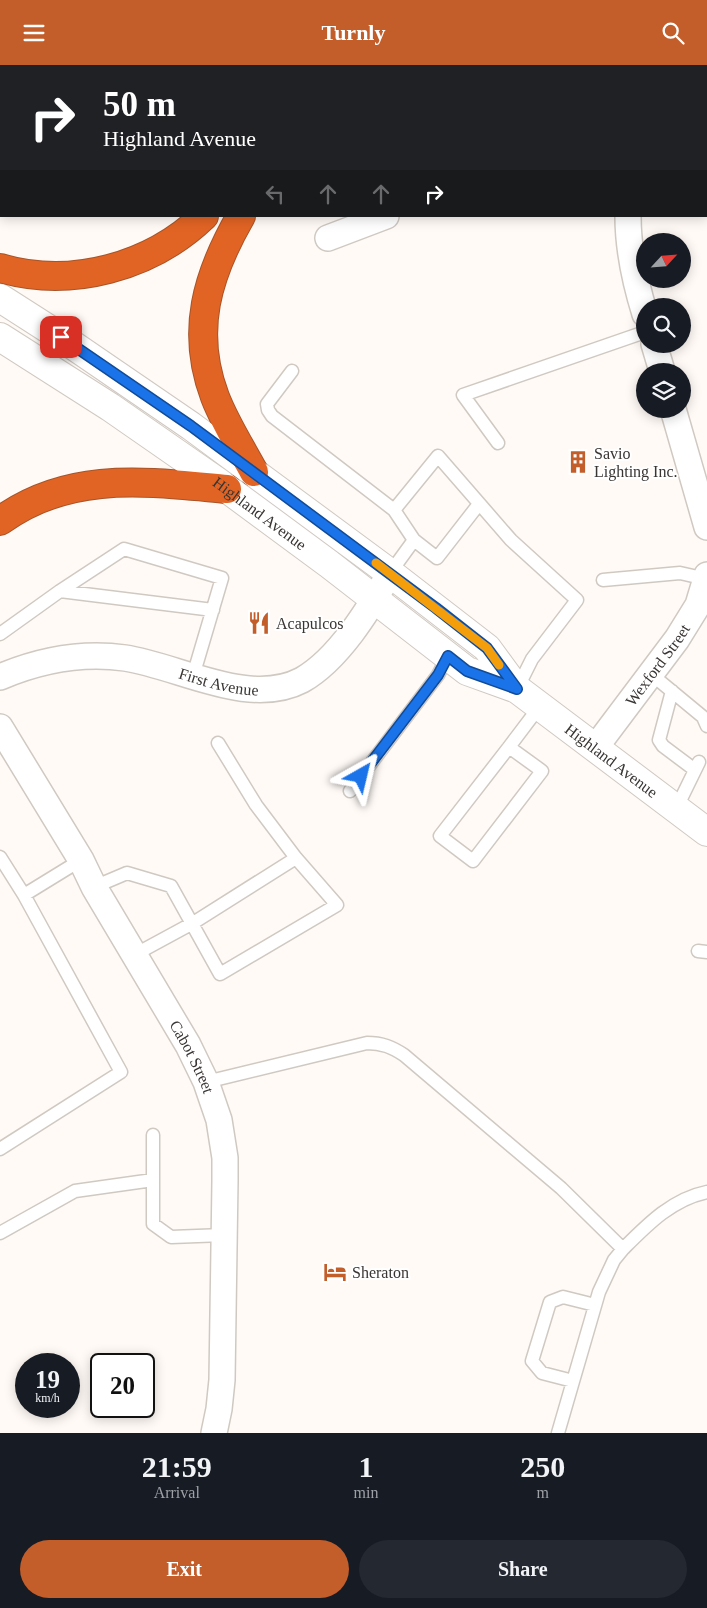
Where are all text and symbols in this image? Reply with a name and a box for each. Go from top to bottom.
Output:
icon: menu [20,19,48,47]
icon: search [659,19,687,47]
text: Turnly [321,20,386,45]
icon: right [20,85,85,150]
text: 50 m [103,85,176,124]
text: Highland Avenue [103,126,256,151]
icon: left [261,180,289,208]
icon: ahead [314,180,342,208]
icon: ahead [367,180,395,208]
icon: right [420,180,448,208]
north arrow [636,233,691,287]
map controls [636,233,691,418]
button: search [636,298,691,353]
pin [40,316,82,358]
icon: arrive [47,323,75,351]
button: layers [636,363,691,418]
place label: Savio Lighting Inc. [594,445,678,481]
building icon: Savio Lighting Inc. [565,449,591,475]
street label: Highland Avenue [210,473,310,553]
restaurant icon: Acapulcos [246,610,272,636]
place label: Acapulcos [276,615,344,633]
street label: Wexford Street [622,620,693,709]
street label: First Avenue [177,664,259,698]
street label: Highland Avenue [562,720,661,800]
position arrow [334,749,386,801]
street label: Cabot Street [167,1017,218,1096]
hotel icon: Sheraton [322,1259,348,1285]
place label: Sheraton [352,1264,409,1281]
speed limit sign: 20 [90,1353,155,1418]
text: 19 [35,1366,60,1393]
text: km/h [35,1391,60,1405]
text: 21:59 [142,1450,212,1483]
text: 1 [358,1450,373,1483]
text: 250 [520,1450,565,1483]
text: Arrival [154,1484,200,1501]
text: min [354,1484,378,1501]
text: m [536,1484,549,1501]
button: Exit [20,1540,349,1598]
button: Share [359,1540,687,1598]

